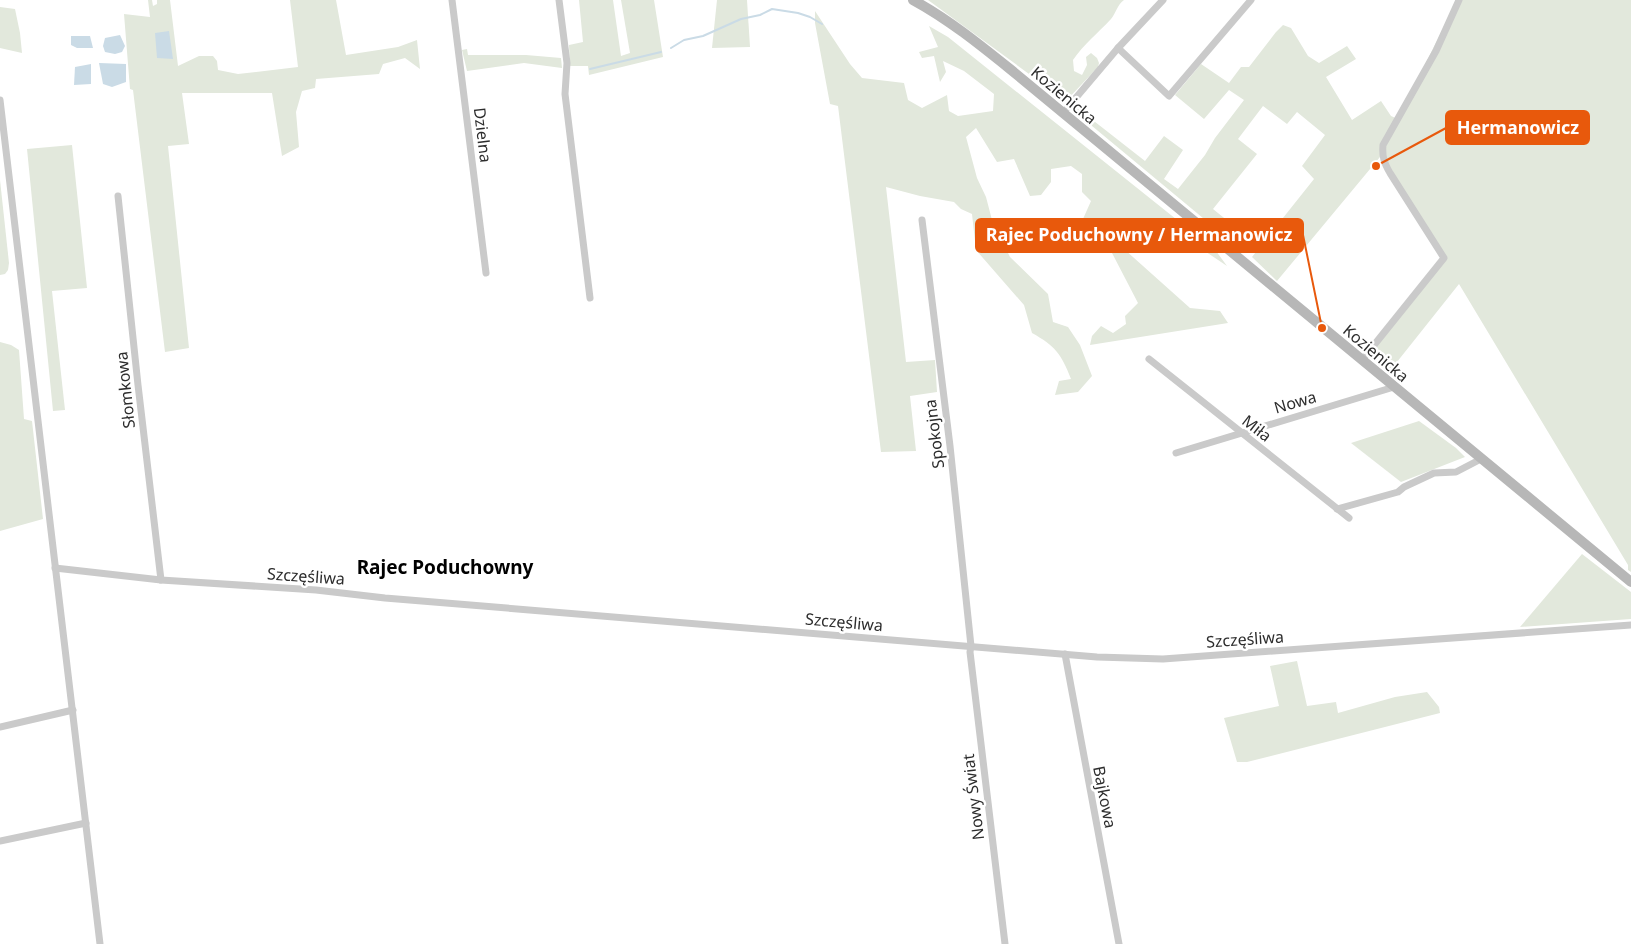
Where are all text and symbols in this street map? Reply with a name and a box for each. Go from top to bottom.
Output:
street label: Kozienicka [1027,61,1101,129]
street label: Dzielna [469,106,497,164]
callout: Hermanowicz [1446,111,1589,144]
text: Hermanowicz [1457,115,1579,139]
callout: Rajec Poduchowny / Hermanowicz [976,219,1303,252]
text: Rajec Poduchowny / Hermanowicz [986,222,1292,246]
street label: Kozienicka [1339,319,1413,387]
street label: Słomkowa [110,351,140,429]
street label: Nowa [1271,385,1319,419]
street label: Spokojna [919,398,949,470]
street label: Miła [1238,410,1276,446]
district label: Rajec Poduchowny [357,554,534,580]
street label: Szczęśliwa [266,562,346,590]
street label: Szczęśliwa [804,608,884,636]
street label: Szczęśliwa [1205,625,1285,653]
street label: Nowy Świat [957,752,989,841]
street label: Bajkowa [1088,764,1122,830]

